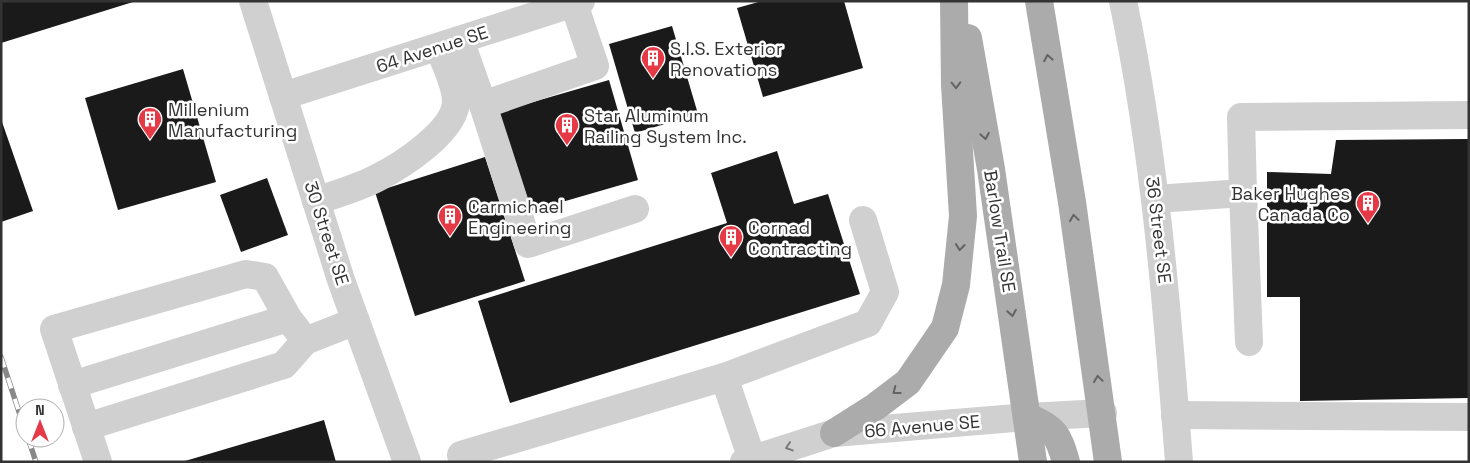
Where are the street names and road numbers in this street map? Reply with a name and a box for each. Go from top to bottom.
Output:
street label: 64 Avenue SE [373,20,491,78]
street label: Barlow Trail SE [979,168,1021,294]
street label: 36 Street SE [1141,175,1177,285]
street label: 30 Street SE [299,178,355,288]
street label: 66 Avenue SE [863,409,981,443]

